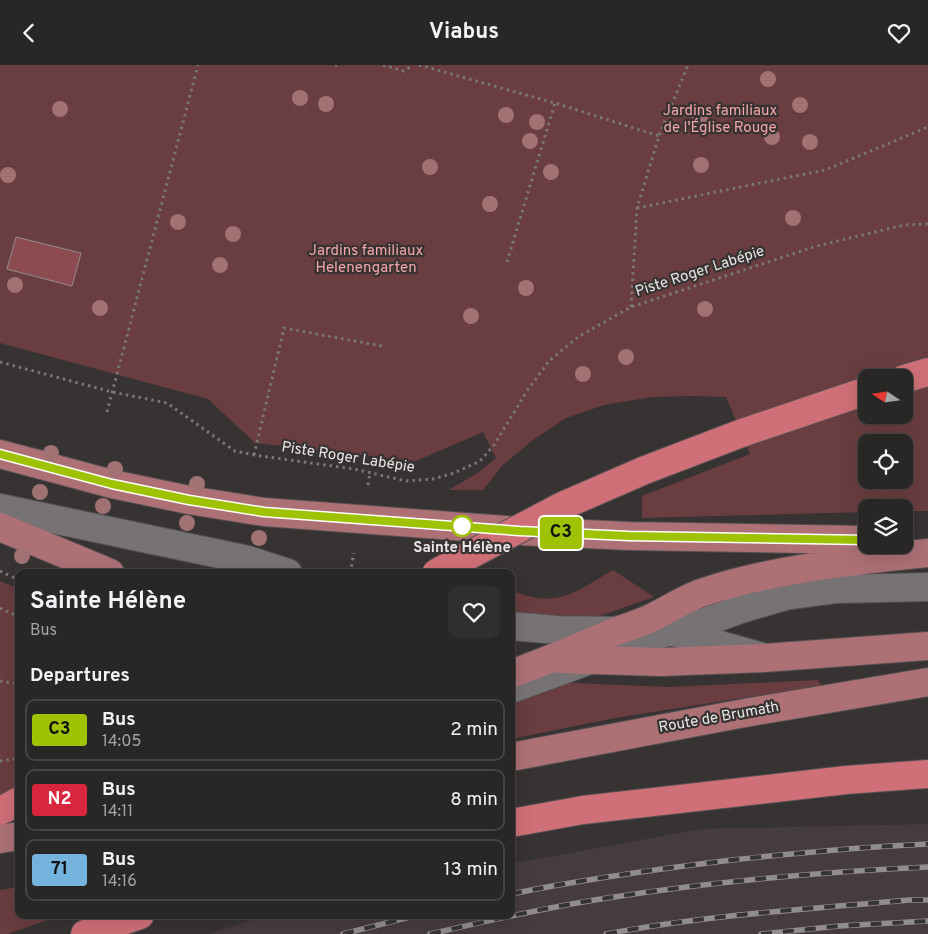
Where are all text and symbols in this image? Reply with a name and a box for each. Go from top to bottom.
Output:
icon: back [15,19,43,47]
text: Viabus [429,19,499,46]
icon: heart [885,19,913,47]
park label: Jardins familiaux de l'Église Rouge [663,102,777,138]
park label: Jardins familiaux Helenengarten [309,242,423,278]
street label: Piste Roger Labépie [633,242,767,302]
north arrow [858,369,912,424]
map controls [858,369,913,554]
button: locate [858,434,913,489]
street label: Piste Roger Labépie [280,438,416,478]
button: layers [858,499,913,554]
marker: Sainte Hélène [451,515,473,537]
line badge: C3 [538,517,584,549]
text: C3 [550,521,572,544]
place label: Sainte Hélène [413,539,511,558]
button: heart [448,586,500,638]
text: Sainte Hélène [30,587,186,617]
text: Bus [30,621,57,641]
text: Departures [30,664,130,688]
street label: Route de Brumath [657,698,781,738]
text: Bus [102,708,136,732]
text: C3 [48,718,71,741]
text: 2 min [450,718,498,742]
text: 14:05 [102,732,141,752]
text: Bus [102,778,136,802]
text: N2 [48,788,71,811]
text: 8 min [450,788,498,812]
text: 14:11 [102,802,133,822]
text: Bus [102,848,136,872]
text: 71 [51,858,68,881]
text: 13 min [443,858,498,882]
text: 14:16 [102,872,137,892]

